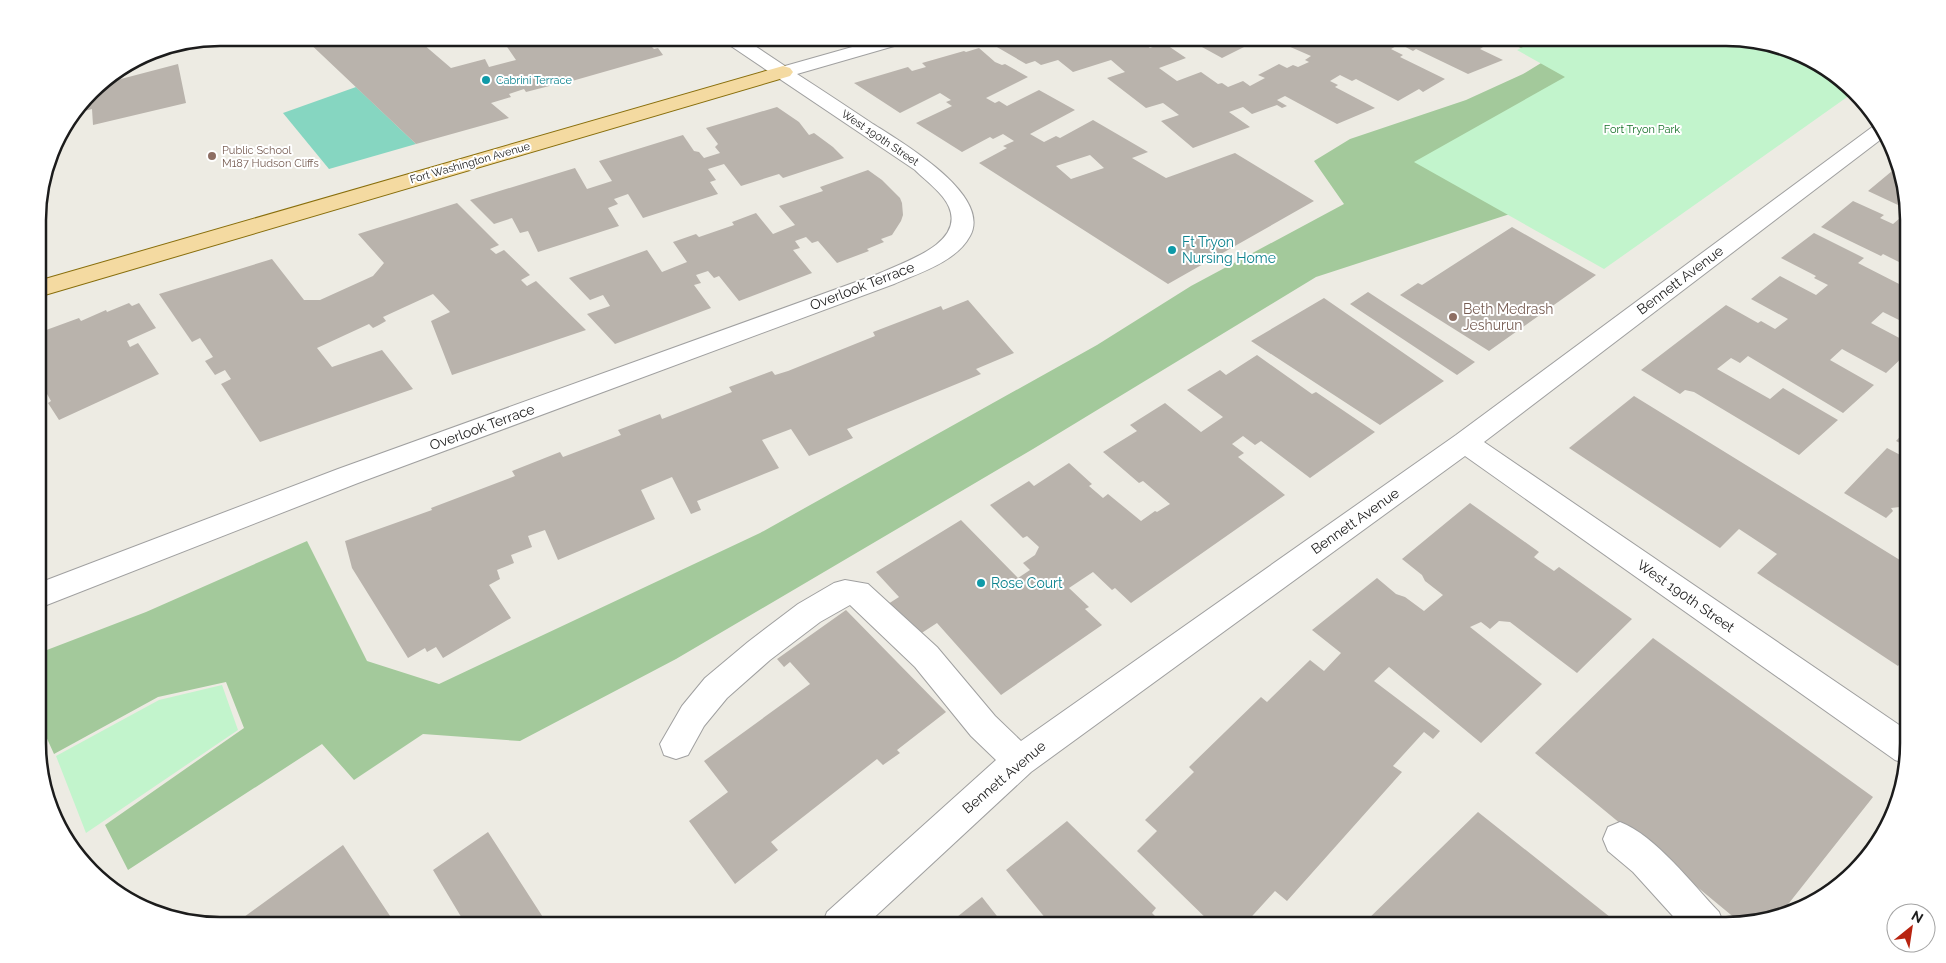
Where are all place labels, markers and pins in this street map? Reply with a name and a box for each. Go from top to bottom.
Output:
marker: Cabrini Terrace [480,74,492,86]
place label: Cabrini Terrace [496,74,572,87]
place label: Public School M187 Hudson Cliffs [222,144,319,170]
marker: Public School M187 Hudson Cliffs [206,150,218,162]
place label: Ft Tryon Nursing Home [1182,234,1276,266]
marker: Ft Tryon Nursing Home [1166,244,1178,256]
place label: Beth Medrash Jeshurun [1463,301,1553,333]
marker: Beth Medrash Jeshurun [1447,311,1459,323]
place label: Rose Court [991,575,1063,591]
marker: Rose Court [975,577,987,589]

